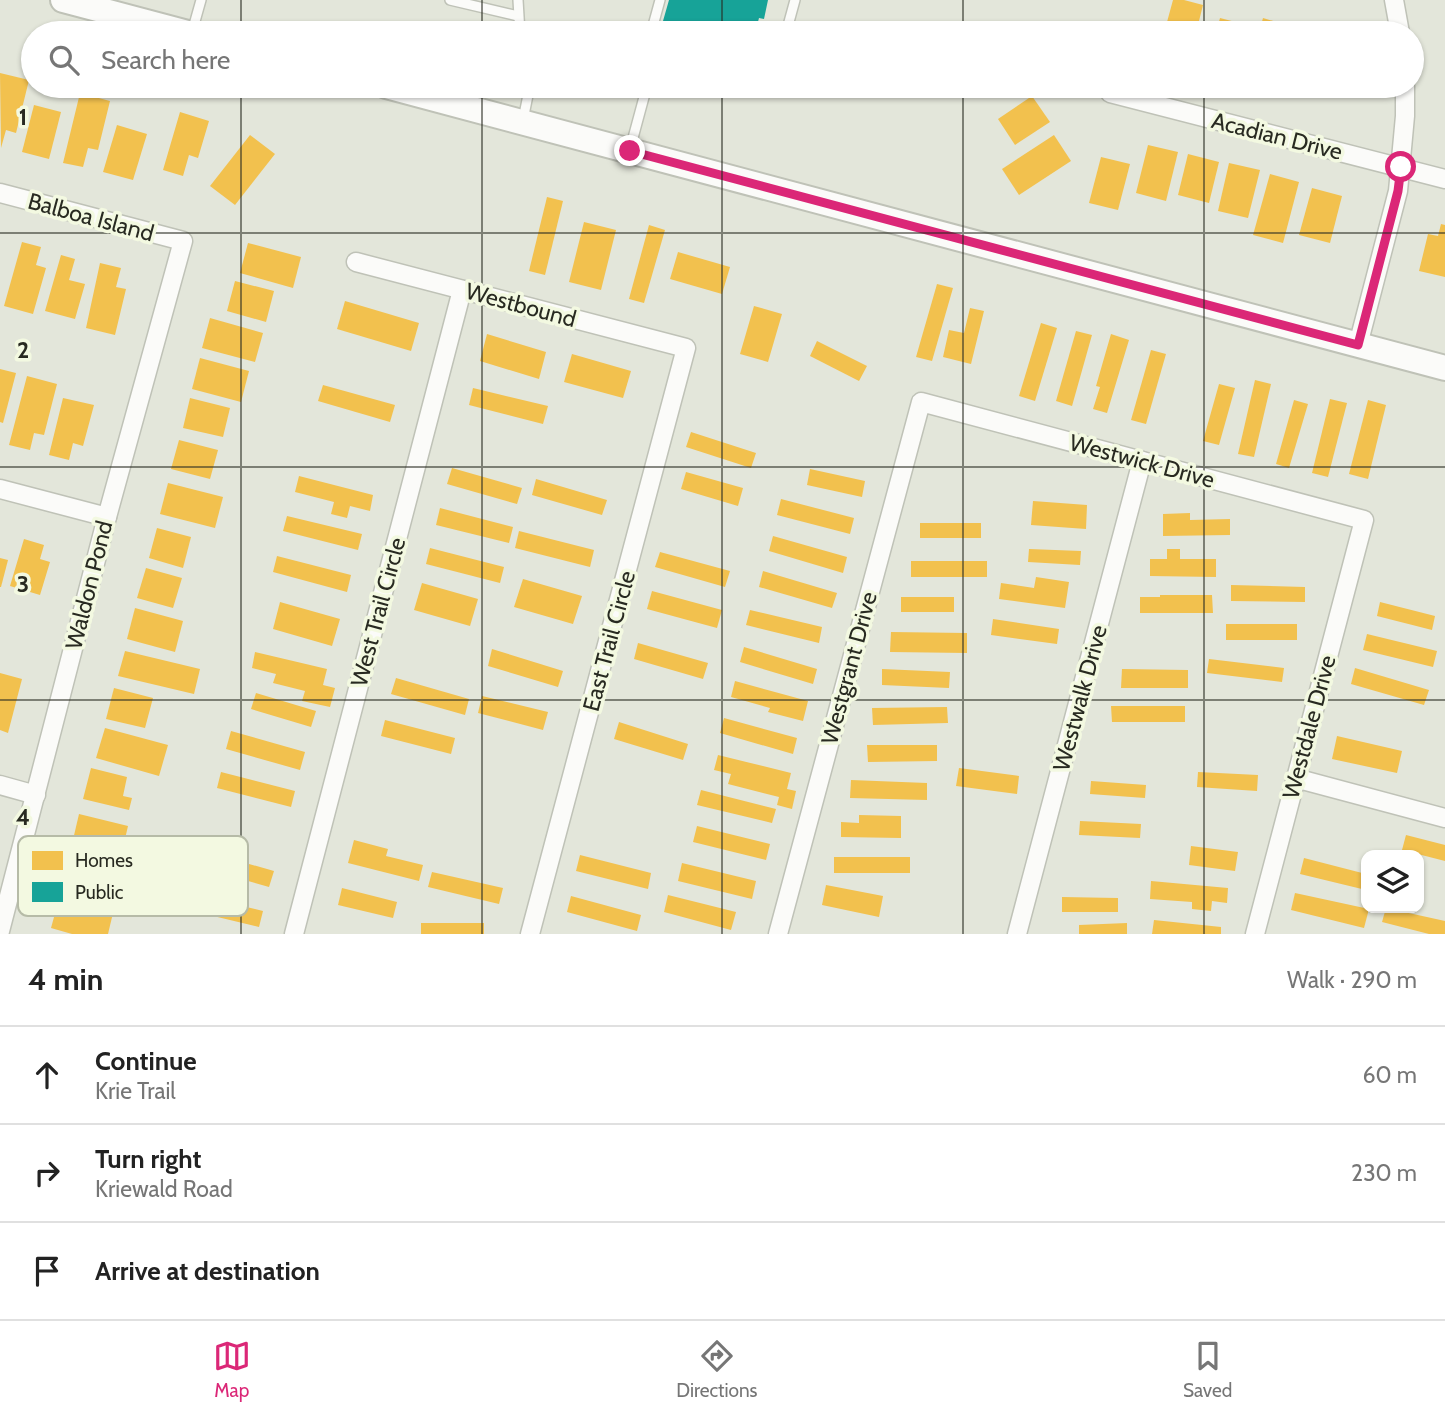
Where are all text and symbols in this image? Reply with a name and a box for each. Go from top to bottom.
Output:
search box [21,21,1424,98]
icon: search [45,41,83,79]
text: Search here [101,44,230,76]
text: 1 [19,103,27,131]
street label: Acadian Drive [1209,106,1345,166]
route end [614,135,645,166]
route start [1385,151,1416,182]
street label: Balboa Island [25,187,157,247]
street label: Westbound [463,277,579,333]
text: 2 [17,336,29,364]
street label: Westwick Drive [1066,428,1218,494]
street label: Waldon Pond [59,518,119,652]
street label: West Trail Circle [345,534,411,690]
street label: East Trail Circle [577,567,641,714]
text: 3 [17,570,29,598]
street label: Westgrant Drive [815,588,883,747]
street label: Westwalk Drive [1047,622,1113,774]
street label: Westdale Drive [1276,652,1342,802]
text: 4 [16,803,30,831]
legend [18,836,248,916]
text: Homes [75,849,133,872]
map controls [1361,850,1424,913]
button: layers [1361,850,1424,913]
text: Public [75,881,124,904]
text: 4 min [28,961,103,998]
text: Walk · 290 m [1287,966,1417,994]
text: Continue [95,1045,197,1077]
icon: ahead [28,1056,66,1094]
text: 60 m [1363,1061,1417,1089]
text: Krie Trail [95,1077,176,1105]
text: Turn right [95,1143,201,1175]
icon: right [28,1154,66,1192]
text: 230 m [1351,1159,1417,1187]
text: Kriewald Road [95,1175,233,1203]
icon: arrive [28,1252,66,1290]
text: Arrive at destination [95,1255,320,1287]
tab: Map [213,1337,251,1402]
tab: Directions [676,1337,757,1402]
tab: Saved [1183,1337,1232,1402]

